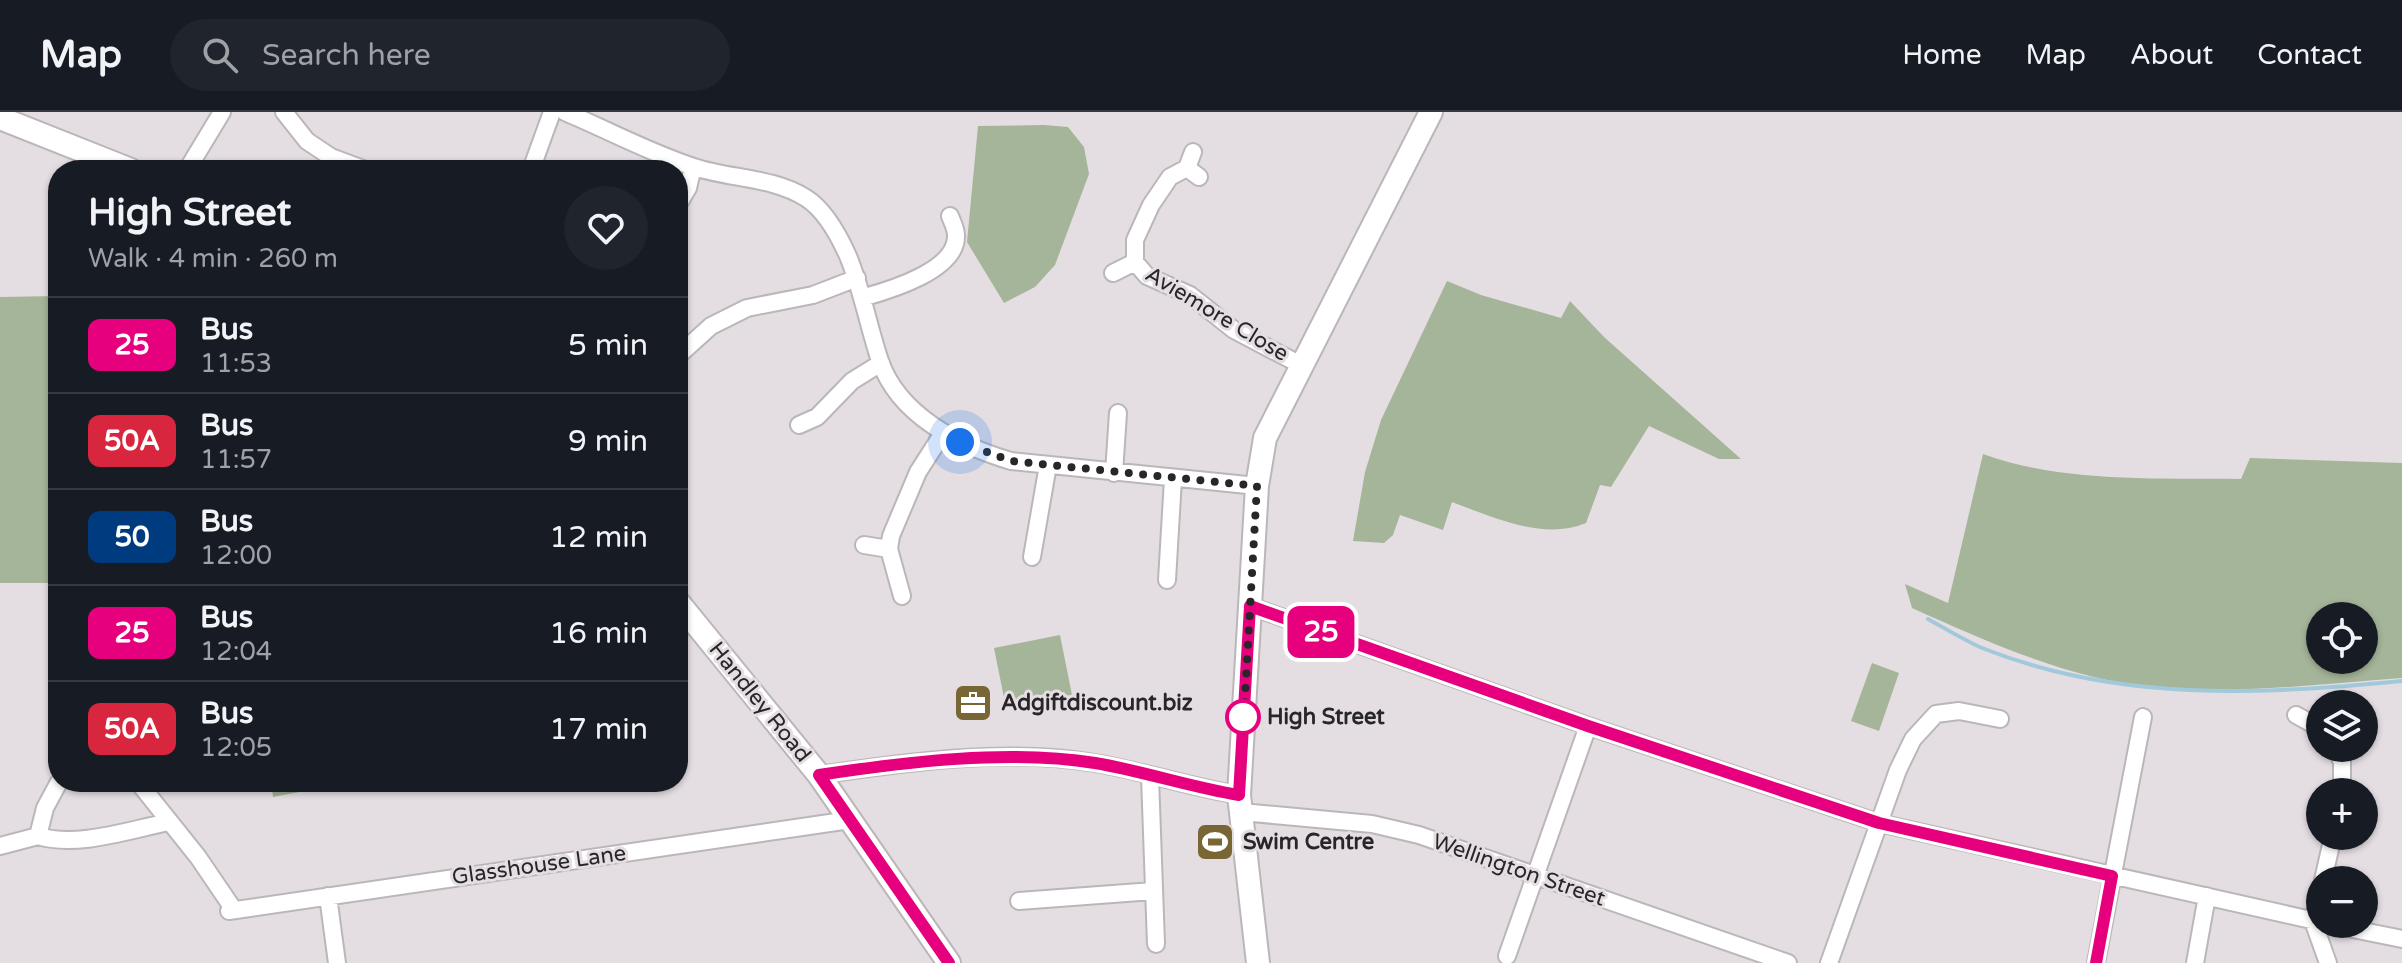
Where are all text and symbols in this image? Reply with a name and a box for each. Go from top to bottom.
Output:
search box [170,19,730,91]
text: Map [40,32,122,78]
icon: search [198,33,242,77]
text: Search here [262,37,431,74]
text: Home [1902,38,1982,72]
text: Map [2026,38,2086,72]
text: About [2130,38,2213,72]
text: Contact [2257,38,2362,72]
button: heart [564,186,648,270]
text: High Street [88,190,291,236]
text: Walk · 4 min · 260 m [88,243,338,274]
street label: Aviemore Close [1141,261,1293,367]
text: Bus [200,311,253,348]
text: 5 min [568,327,648,364]
text: 25 [114,328,150,362]
text: 11:53 [200,348,272,379]
text: Bus [200,407,253,444]
your location [940,422,980,462]
text: 9 min [568,423,648,460]
text: 50A [104,424,160,458]
text: 11:57 [200,444,272,475]
text: Bus [200,503,253,540]
text: 12 min [549,519,648,556]
text: 50 [114,520,150,554]
text: 12:00 [200,540,272,571]
text: Bus [200,599,253,636]
map controls [2306,602,2378,938]
button: locate [2306,602,2378,674]
line badge: 25 [1285,606,1357,658]
text: 16 min [549,615,648,652]
text: 25 [1303,615,1339,649]
text: 25 [114,616,150,650]
text: 12:04 [200,636,272,667]
street label: Handley Road [704,637,816,767]
office icon: Adgiftdiscount.biz [952,682,994,724]
place label: Adgiftdiscount.biz [1001,690,1193,716]
button: layers [2306,690,2378,762]
text: Bus [200,695,253,732]
marker: High Street [1226,700,1260,734]
place label: High Street [1267,704,1385,730]
text: 17 min [549,711,648,748]
text: 50A [104,712,160,746]
text: 12:05 [200,732,272,763]
button: + [2306,778,2378,850]
sports icon: Swim Centre [1194,821,1236,863]
street label: Wellington Street [1429,828,1609,912]
place label: Swim Centre [1243,829,1374,855]
street label: Glasshouse Lane [450,840,628,890]
button: − [2306,866,2378,938]

